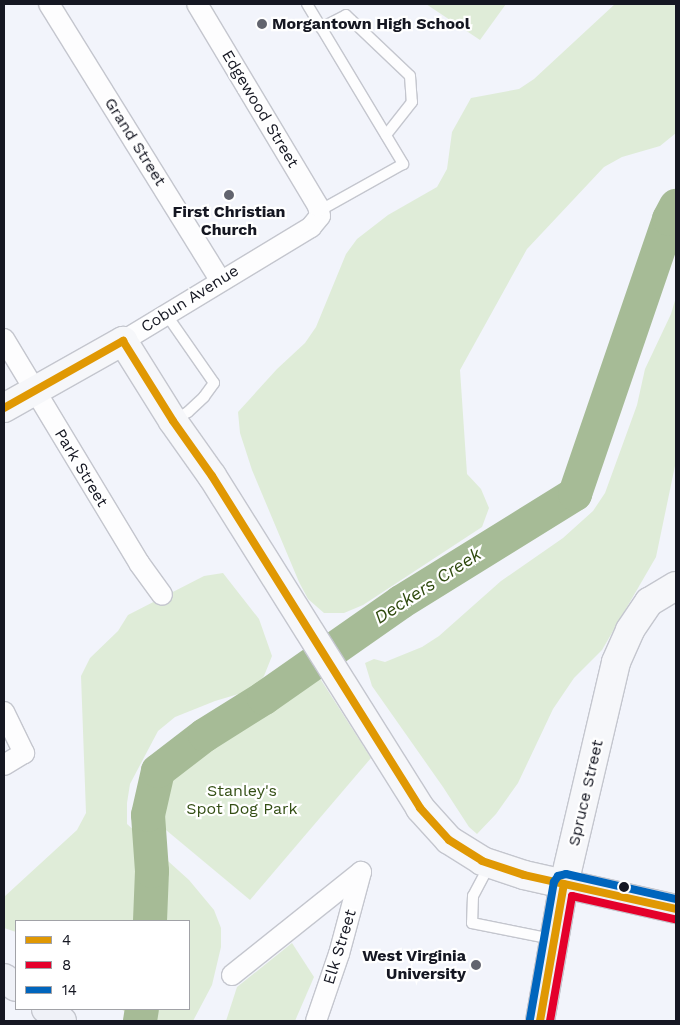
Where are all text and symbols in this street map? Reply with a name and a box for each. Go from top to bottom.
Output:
place label: Morgantown High School [272,14,470,34]
marker: Morgantown High School [256,18,268,30]
street label: Edgewood Street [217,47,303,171]
street label: Grand Street [100,94,170,190]
marker: First Christian Church [223,189,235,201]
place label: First Christian Church [172,202,286,240]
street label: Cobun Avenue [137,261,243,337]
street label: Park Street [50,425,112,511]
water label: Deckers Creek [370,543,486,629]
street label: Spruce Street [564,738,608,848]
park label: Stanley's Spot Dog Park [186,781,298,819]
unlabelled marker [619,882,629,892]
street label: Elk Street [319,907,361,987]
legend [15,920,190,1010]
text: 4 [62,931,71,949]
place label: West Virginia University [362,946,466,984]
text: 8 [62,956,71,974]
marker: West Virginia University [470,959,482,971]
text: 14 [62,981,77,999]

